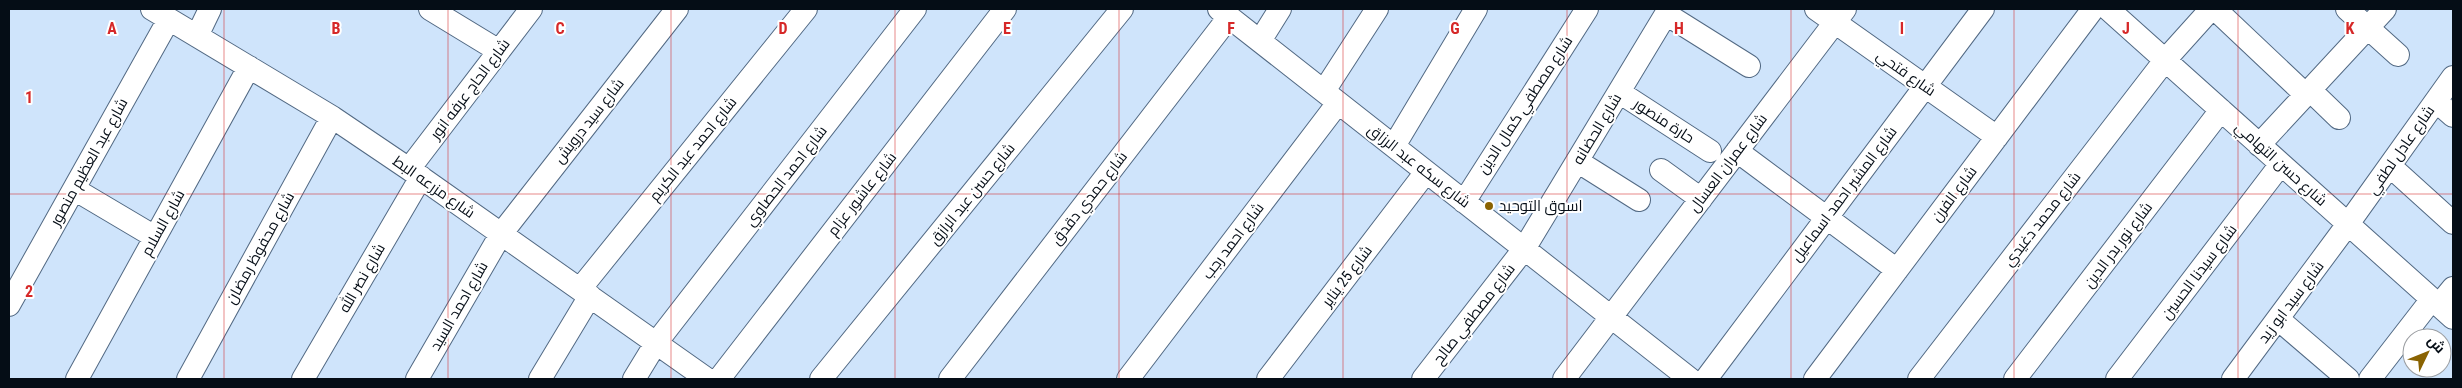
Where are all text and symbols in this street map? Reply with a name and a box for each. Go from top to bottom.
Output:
text: A [107,19,117,38]
text: B [332,19,341,38]
text: C [555,19,565,38]
text: D [778,19,788,38]
text: E [1003,19,1011,38]
text: F [1227,19,1235,38]
text: G [1450,19,1460,38]
text: H [1674,19,1684,38]
text: I [1900,19,1904,38]
text: J [2122,19,2130,38]
text: K [2346,19,2355,38]
street label: شارع مصطفي كمال الدين [1474,33,1579,179]
street label: شارع الحاج عرفه انور [426,35,515,145]
street label: شارع فتحي [1871,46,1939,102]
street label: شارع سيد درويش [550,75,629,168]
text: 1 [25,88,33,107]
street label: شارع الحضانه [1569,90,1627,169]
street label: شارع احمد عبد الكريم [645,93,742,206]
street label: حارة منصور [1630,94,1698,147]
street label: شارع عبد العظيم منصور [46,95,133,231]
street label: شارع عادل لطفي [2364,102,2441,200]
street label: شارع عمران العسال [1685,110,1772,217]
street label: شارع حسن التهامي [2229,118,2331,212]
street label: شارع سكه عبد الرزاق [1363,120,1474,213]
street label: شارع احمد الحصاوي [741,122,833,232]
street label: شارع المشير احمد اسماعيل [1787,123,1902,266]
street label: شارع حسن عبد الرازق [925,139,1020,250]
street label: شارع حمدي دقدق [1047,148,1133,250]
street label: شارع عاشور عزام [824,149,902,241]
street label: شارع مزرعه البط [388,152,479,224]
street label: شارع الفرن [1927,163,1982,226]
street label: شارع محمد دغيدي [2000,168,2087,272]
street label: شارع السلام [137,187,190,260]
street label: شارع محفوظ رمضان [222,189,300,308]
place label: اسوق التوحيد [1499,197,1583,216]
street label: شارع احمد رجب [1198,199,1269,284]
street label: شارع نور بدر الدين [2080,199,2158,293]
marker: اسوق التوحيد [1483,200,1495,212]
street label: شارع سيدنا الحسين [2157,221,2242,324]
street label: شارع نصر الله [334,240,391,317]
street label: شارع 25 يناير [1318,242,1377,312]
street label: شارع سيد ابو زيد [2254,257,2329,348]
street label: شارع احمد السيد [426,258,494,355]
street label: شارع مصطفي صالح [1429,260,1521,370]
text: 2 [25,282,33,301]
north arrow [2402,328,2452,378]
text: ش [2424,332,2449,357]

